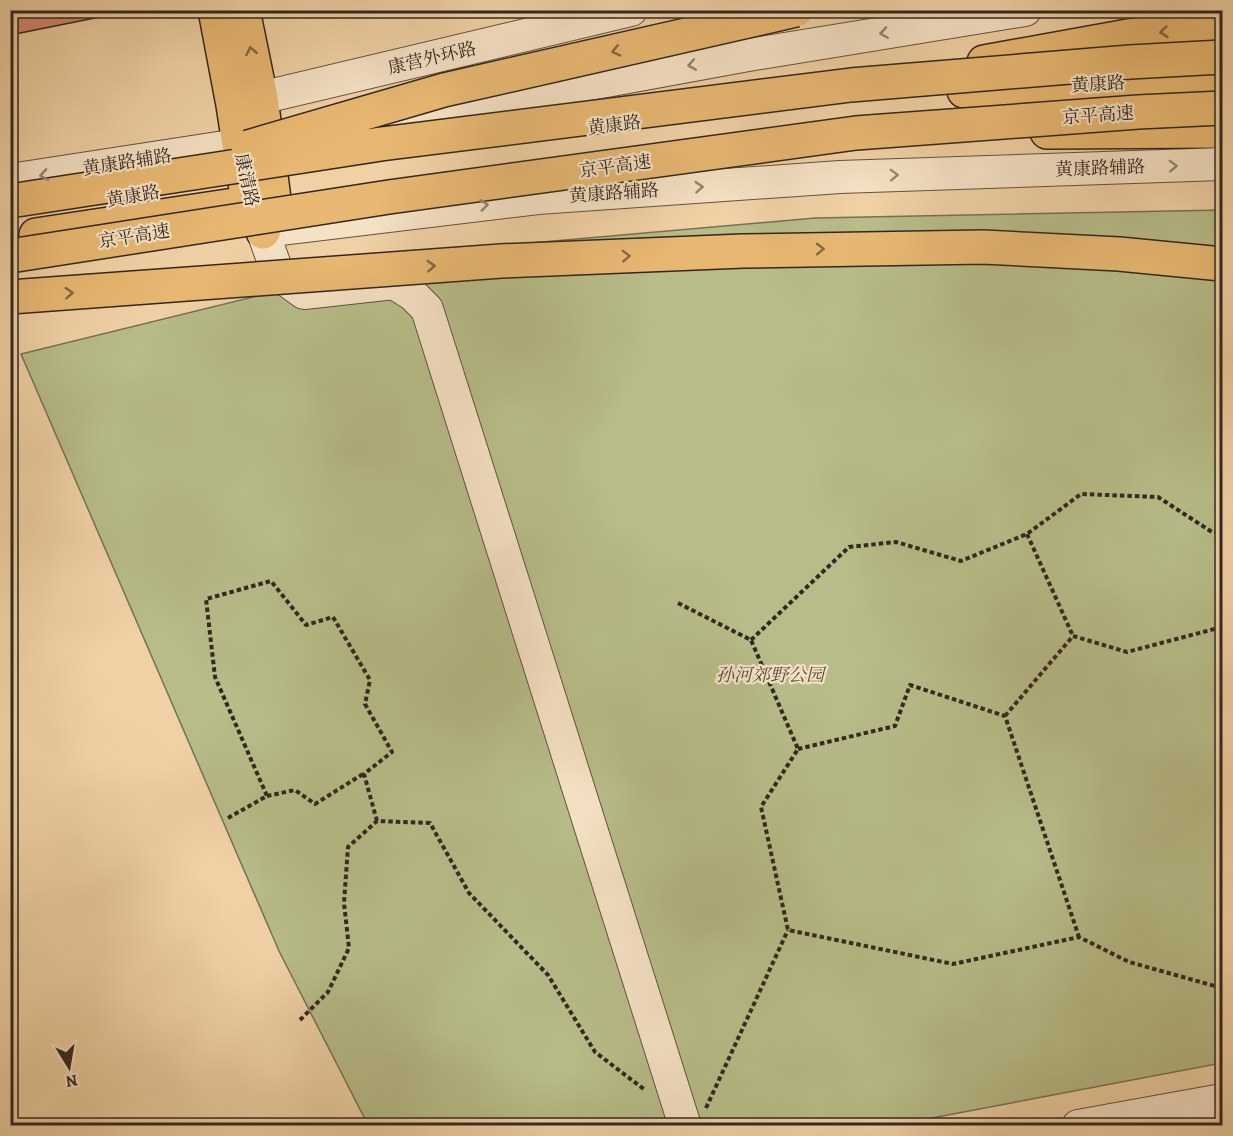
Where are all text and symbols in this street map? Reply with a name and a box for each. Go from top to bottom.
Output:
one-way arrow [1160,25,1169,38]
one-way arrow [880,27,889,39]
street label: 康营外环路 [385,36,479,80]
one-way arrow [611,44,621,57]
one-way arrow [245,46,258,56]
one-way arrow [687,59,697,71]
street label: 黄康路 [1070,71,1126,97]
street label: 京平高速 [1061,101,1135,129]
street label: 黄康路 [586,110,642,140]
street label: 黄康路辅路 [81,143,173,181]
street label: 京平高速 [578,149,652,183]
street label: 康清路 [230,151,264,209]
street label: 黄康路辅路 [1055,154,1145,182]
one-way arrow [1168,159,1177,172]
one-way arrow [40,168,49,180]
one-way arrow [890,169,899,182]
street label: 黄康路辅路 [568,178,660,208]
street label: 黄康路 [104,179,162,213]
one-way arrow [695,181,704,194]
one-way arrow [480,199,489,211]
street label: 京平高速 [97,219,171,253]
one-way arrow [816,243,825,256]
one-way arrow [621,249,630,262]
one-way arrow [426,260,435,273]
one-way arrow [64,287,73,300]
park label: 孙河郊野公园 [716,663,827,687]
north arrow [39,1037,99,1097]
text: N [64,1069,79,1093]

